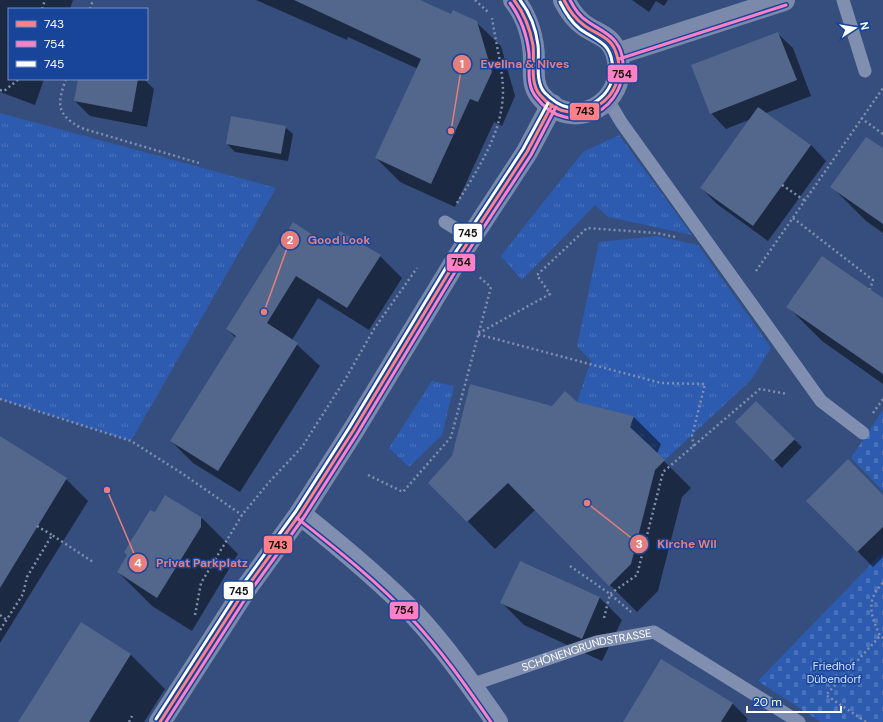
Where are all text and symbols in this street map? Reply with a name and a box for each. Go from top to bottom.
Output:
legend [8,8,148,80]
north arrow [835,8,875,48]
text: 743 [44,16,64,32]
text: N [857,21,872,31]
text: 754 [44,36,65,52]
callout: Evelina & Nives [452,52,577,76]
text: 745 [44,56,64,72]
text: 1 [460,56,464,72]
text: Evelina & Nives [481,56,569,72]
line badge: 754 [607,64,638,83]
text: 754 [612,67,632,81]
line badge: 743 [569,102,600,121]
text: 743 [575,104,595,118]
line badge: 745 [453,223,483,243]
text: 745 [458,226,478,240]
callout: Good Look [280,228,378,252]
text: 2 [287,232,294,248]
text: Good Look [308,232,370,248]
line badge: 754 [446,253,476,272]
text: 754 [451,255,471,269]
callout: Kirche Wil [629,532,724,556]
line badge: 743 [263,535,293,554]
text: 3 [635,536,643,552]
text: Kirche Wil [657,536,717,552]
text: 743 [268,538,288,552]
callout: Privat Parkplatz [128,551,256,575]
text: 4 [134,555,142,571]
text: Privat Parkplatz [156,555,248,571]
line badge: 745 [223,581,254,600]
text: 745 [229,584,249,598]
line badge: 754 [389,601,419,620]
text: 754 [394,603,414,617]
street label: SCHÖNENGRUNDSTRASSE [520,626,652,674]
park label: Friedhof Dübendorf [807,659,862,686]
scale bar [747,688,841,714]
text: 20 m [753,694,782,710]

